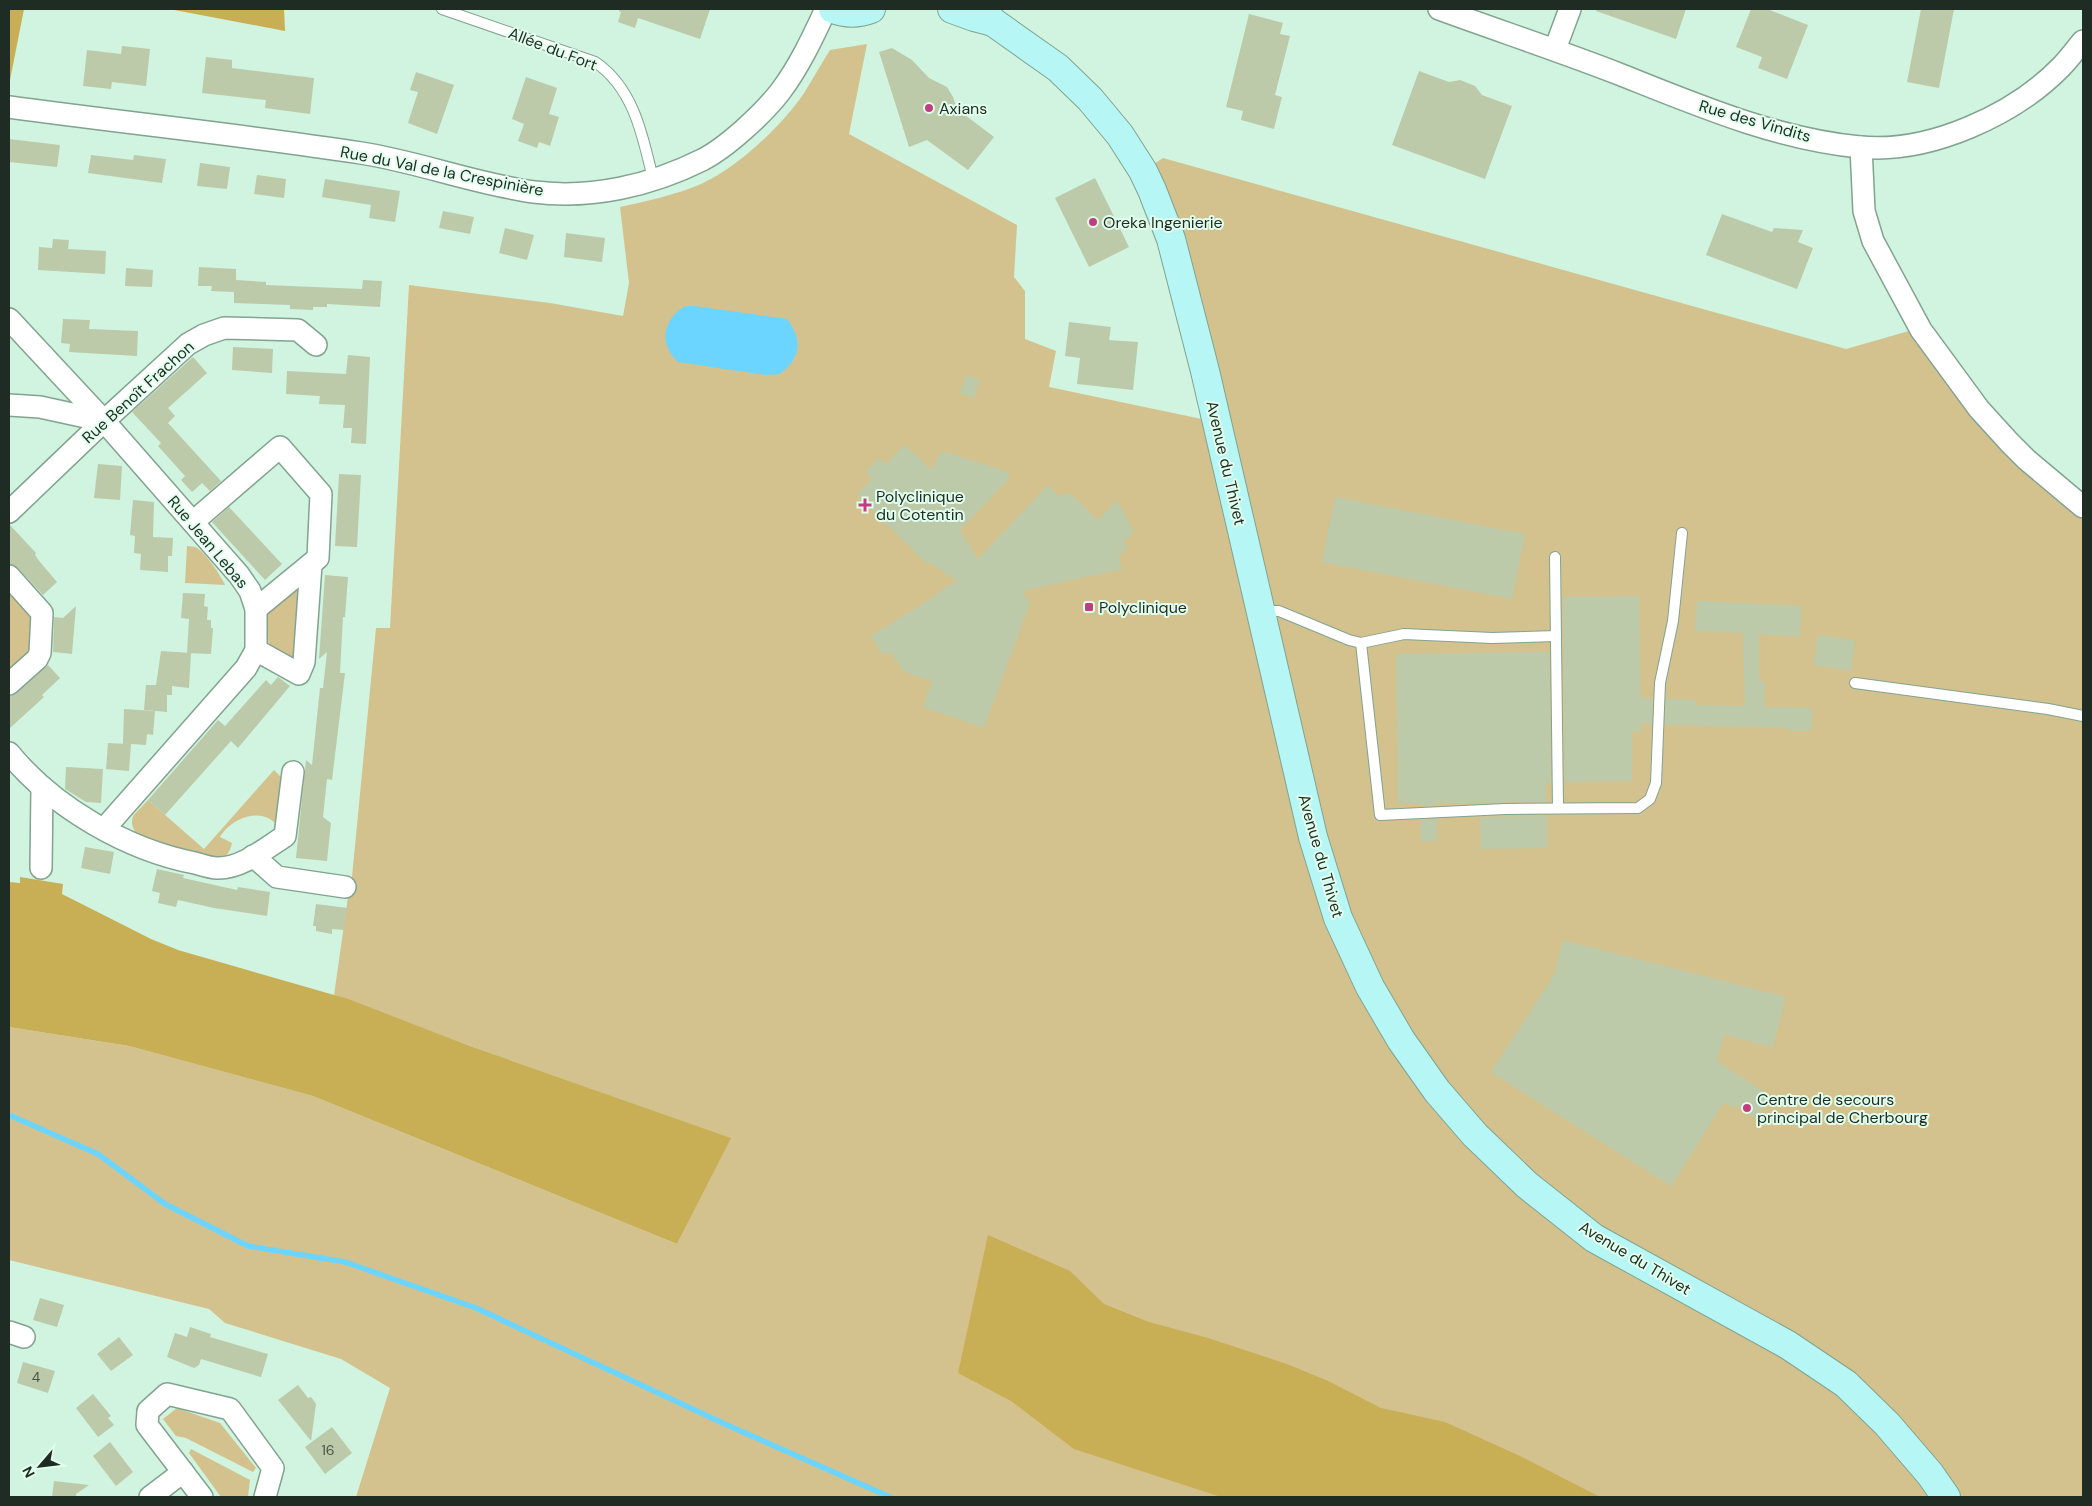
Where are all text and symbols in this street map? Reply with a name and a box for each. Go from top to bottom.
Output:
street label: Allée du Fort [506,22,600,76]
street label: Rue des Vindits [1697,95,1813,147]
place label: Axians [939,98,987,119]
marker: Axians [923,102,935,114]
street label: Rue du Val de la Crespinière [339,141,545,201]
place label: Oreka Ingenierie [1103,212,1223,233]
marker: Oreka Ingenierie [1087,216,1099,228]
street label: Rue Benoît Frachon [78,336,198,448]
street label: Avenue du Thivet [1201,399,1251,527]
place label: Polyclinique du Cotentin [876,486,964,525]
street label: Rue Jean Lebas [163,491,253,593]
marker: Polyclinique du Cotentin [858,498,872,512]
place label: Polyclinique [1099,597,1187,618]
marker: Polyclinique [1083,601,1095,613]
street label: Avenue du Thivet [1293,792,1349,920]
place label: Centre de secours principal de Cherbourg [1757,1089,1928,1128]
marker: Centre de secours principal de Cherbourg [1741,1102,1753,1114]
street label: Avenue du Thivet [1575,1216,1695,1300]
house number: 4 [32,1368,41,1386]
north arrow [15,1441,65,1491]
house number: 16 [321,1441,335,1459]
text: N [18,1463,39,1481]

